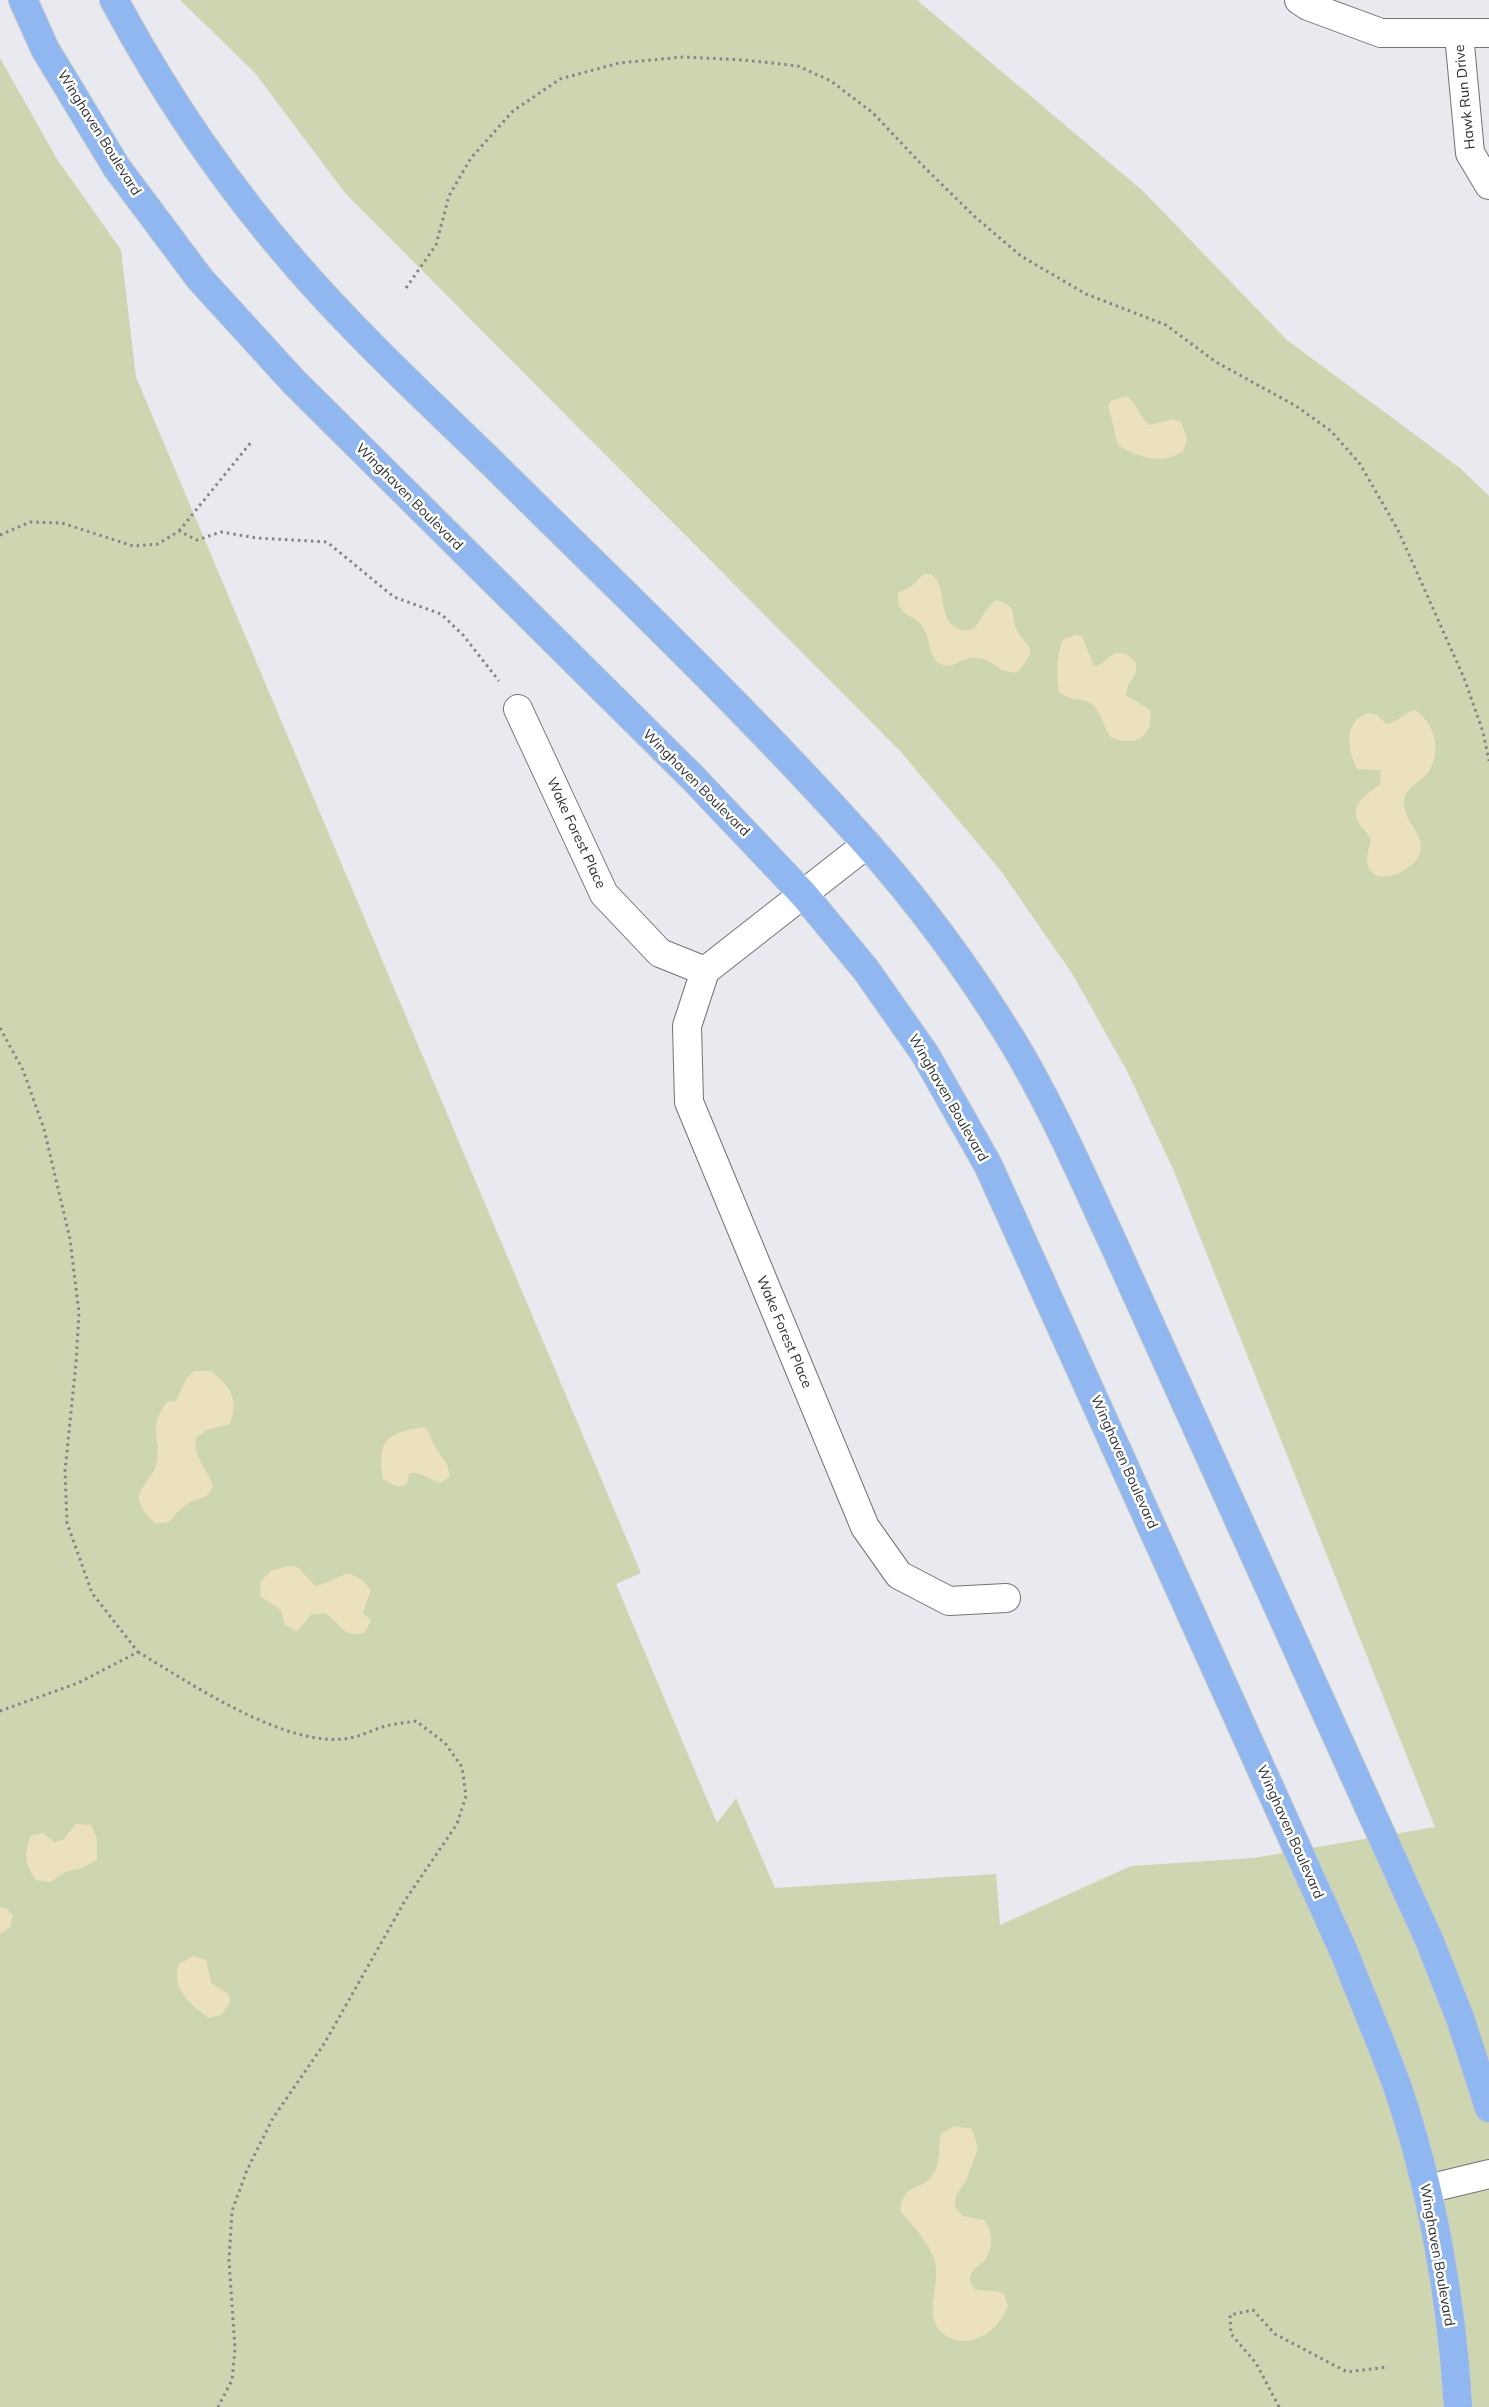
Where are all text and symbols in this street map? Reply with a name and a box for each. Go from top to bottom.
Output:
street label: Hawk Run Drive [1451,44,1479,150]
street label: Winghaven Boulevard [54,67,144,199]
street label: Winghaven Boulevard [352,440,466,554]
street label: Winghaven Boulevard [639,726,753,840]
street label: Wake Forest Place [543,775,609,891]
street label: Winghaven Boulevard [905,1031,991,1165]
street label: Wake Forest Place [753,1273,815,1391]
street label: Winghaven Boulevard [1087,1393,1161,1531]
street label: Winghaven Boulevard [1253,1763,1327,1901]
street label: Winghaven Boulevard [1416,2182,1458,2328]

